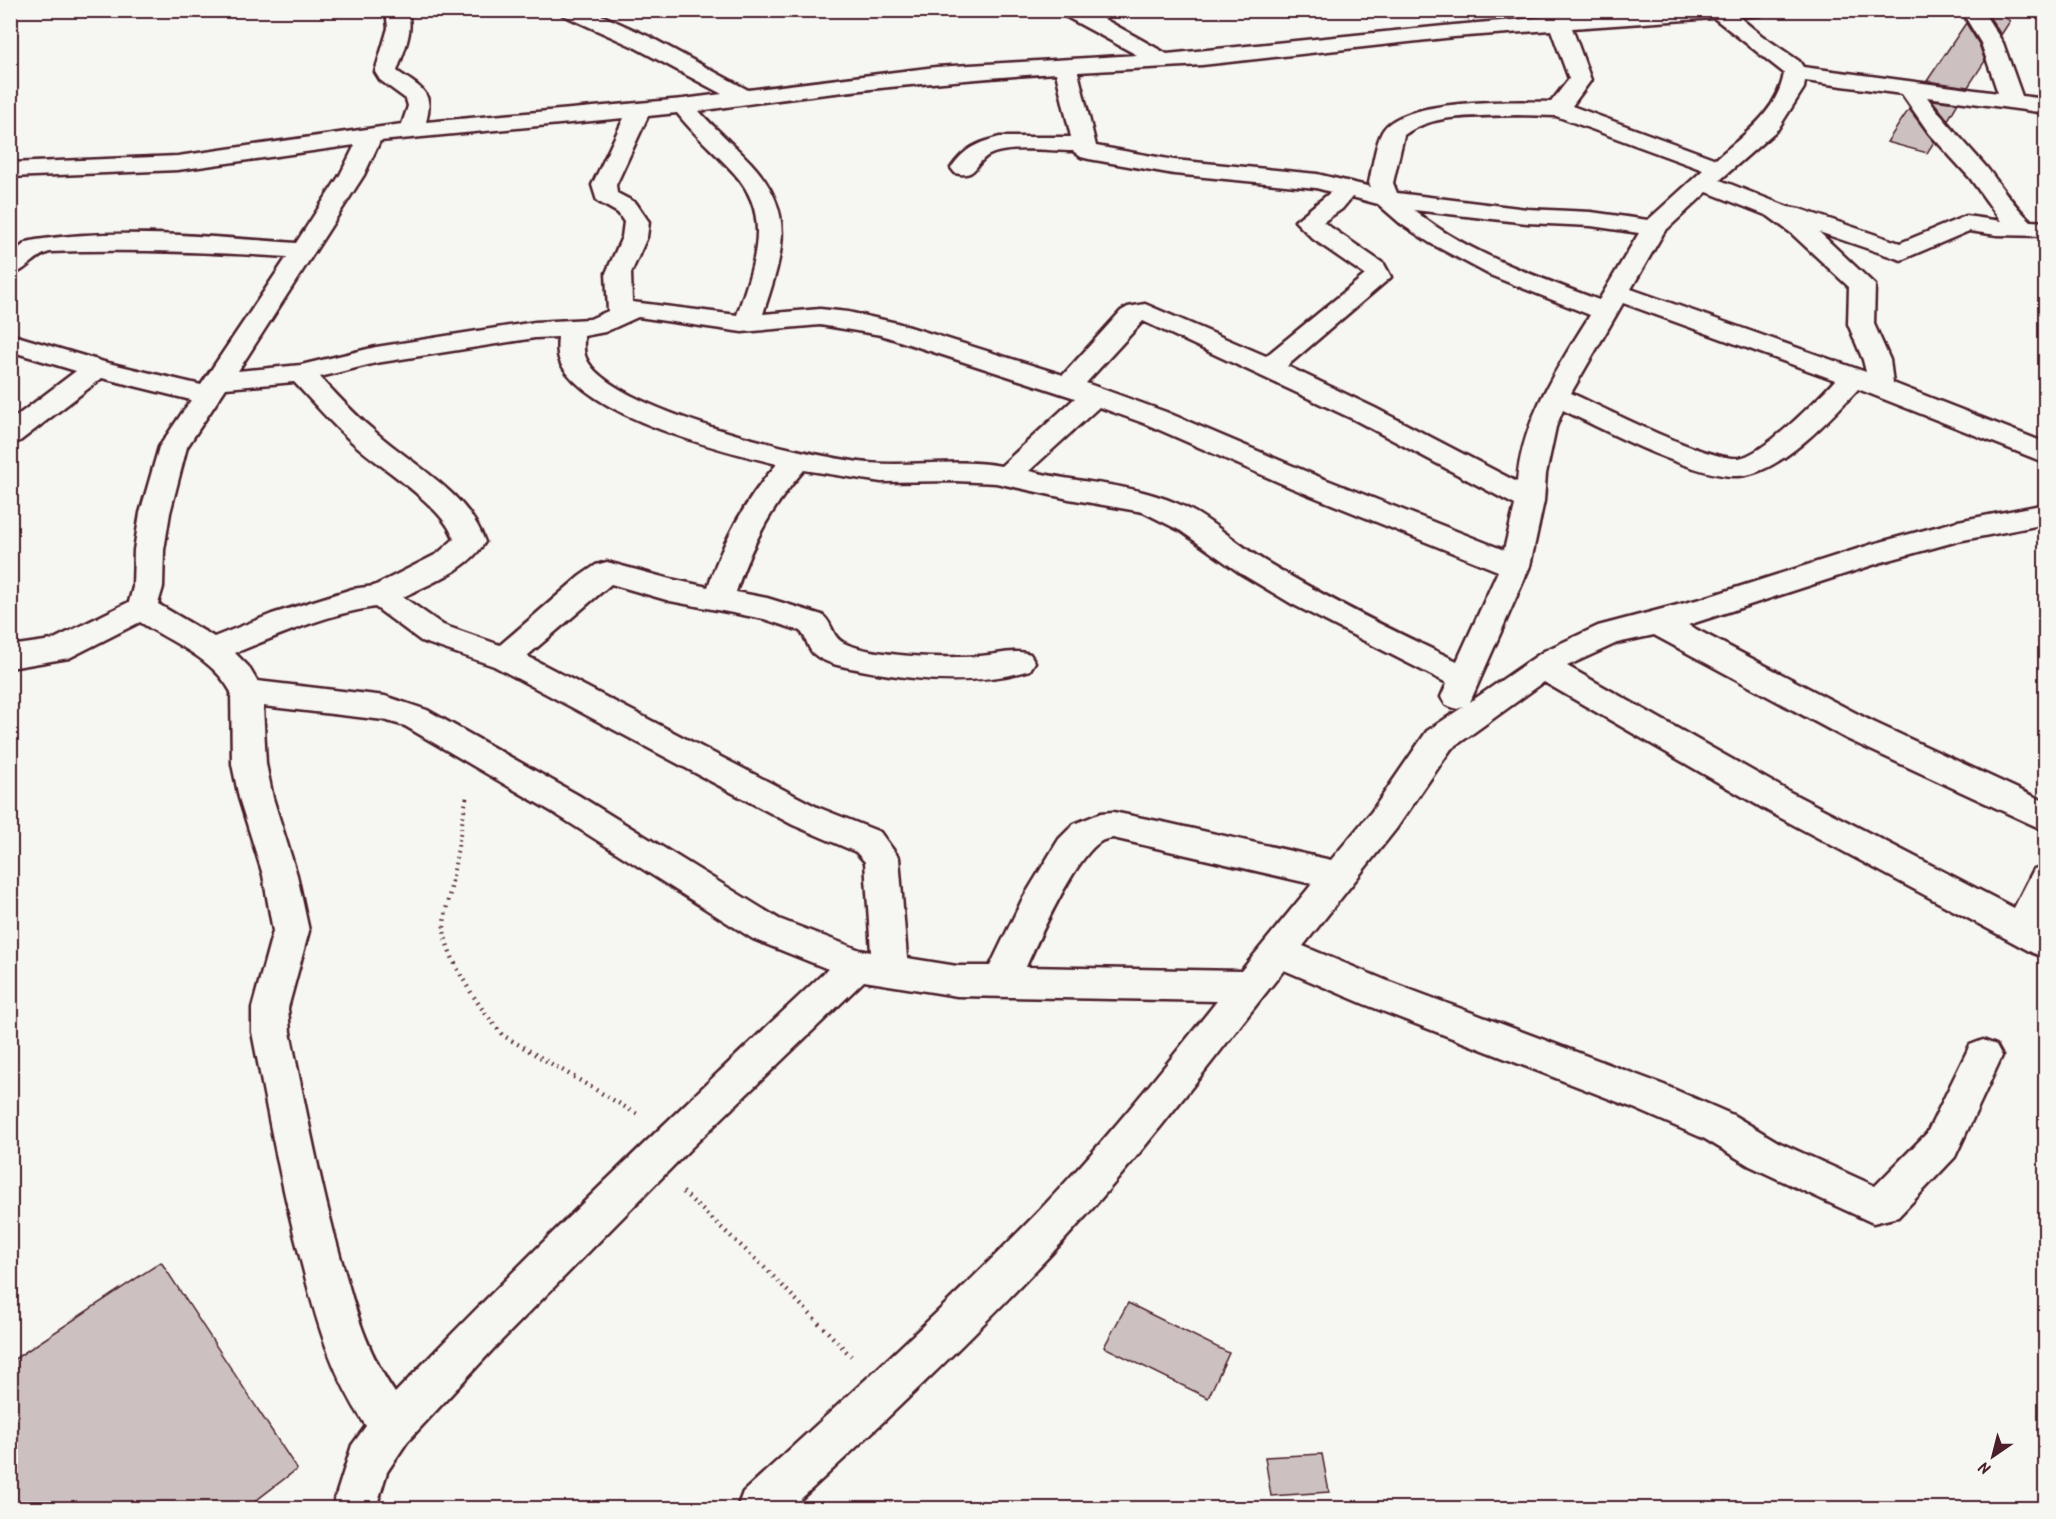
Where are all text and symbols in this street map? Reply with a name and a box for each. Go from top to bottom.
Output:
north arrow [1963,1426,2023,1486]
text: N [1974,1454,1997,1480]

